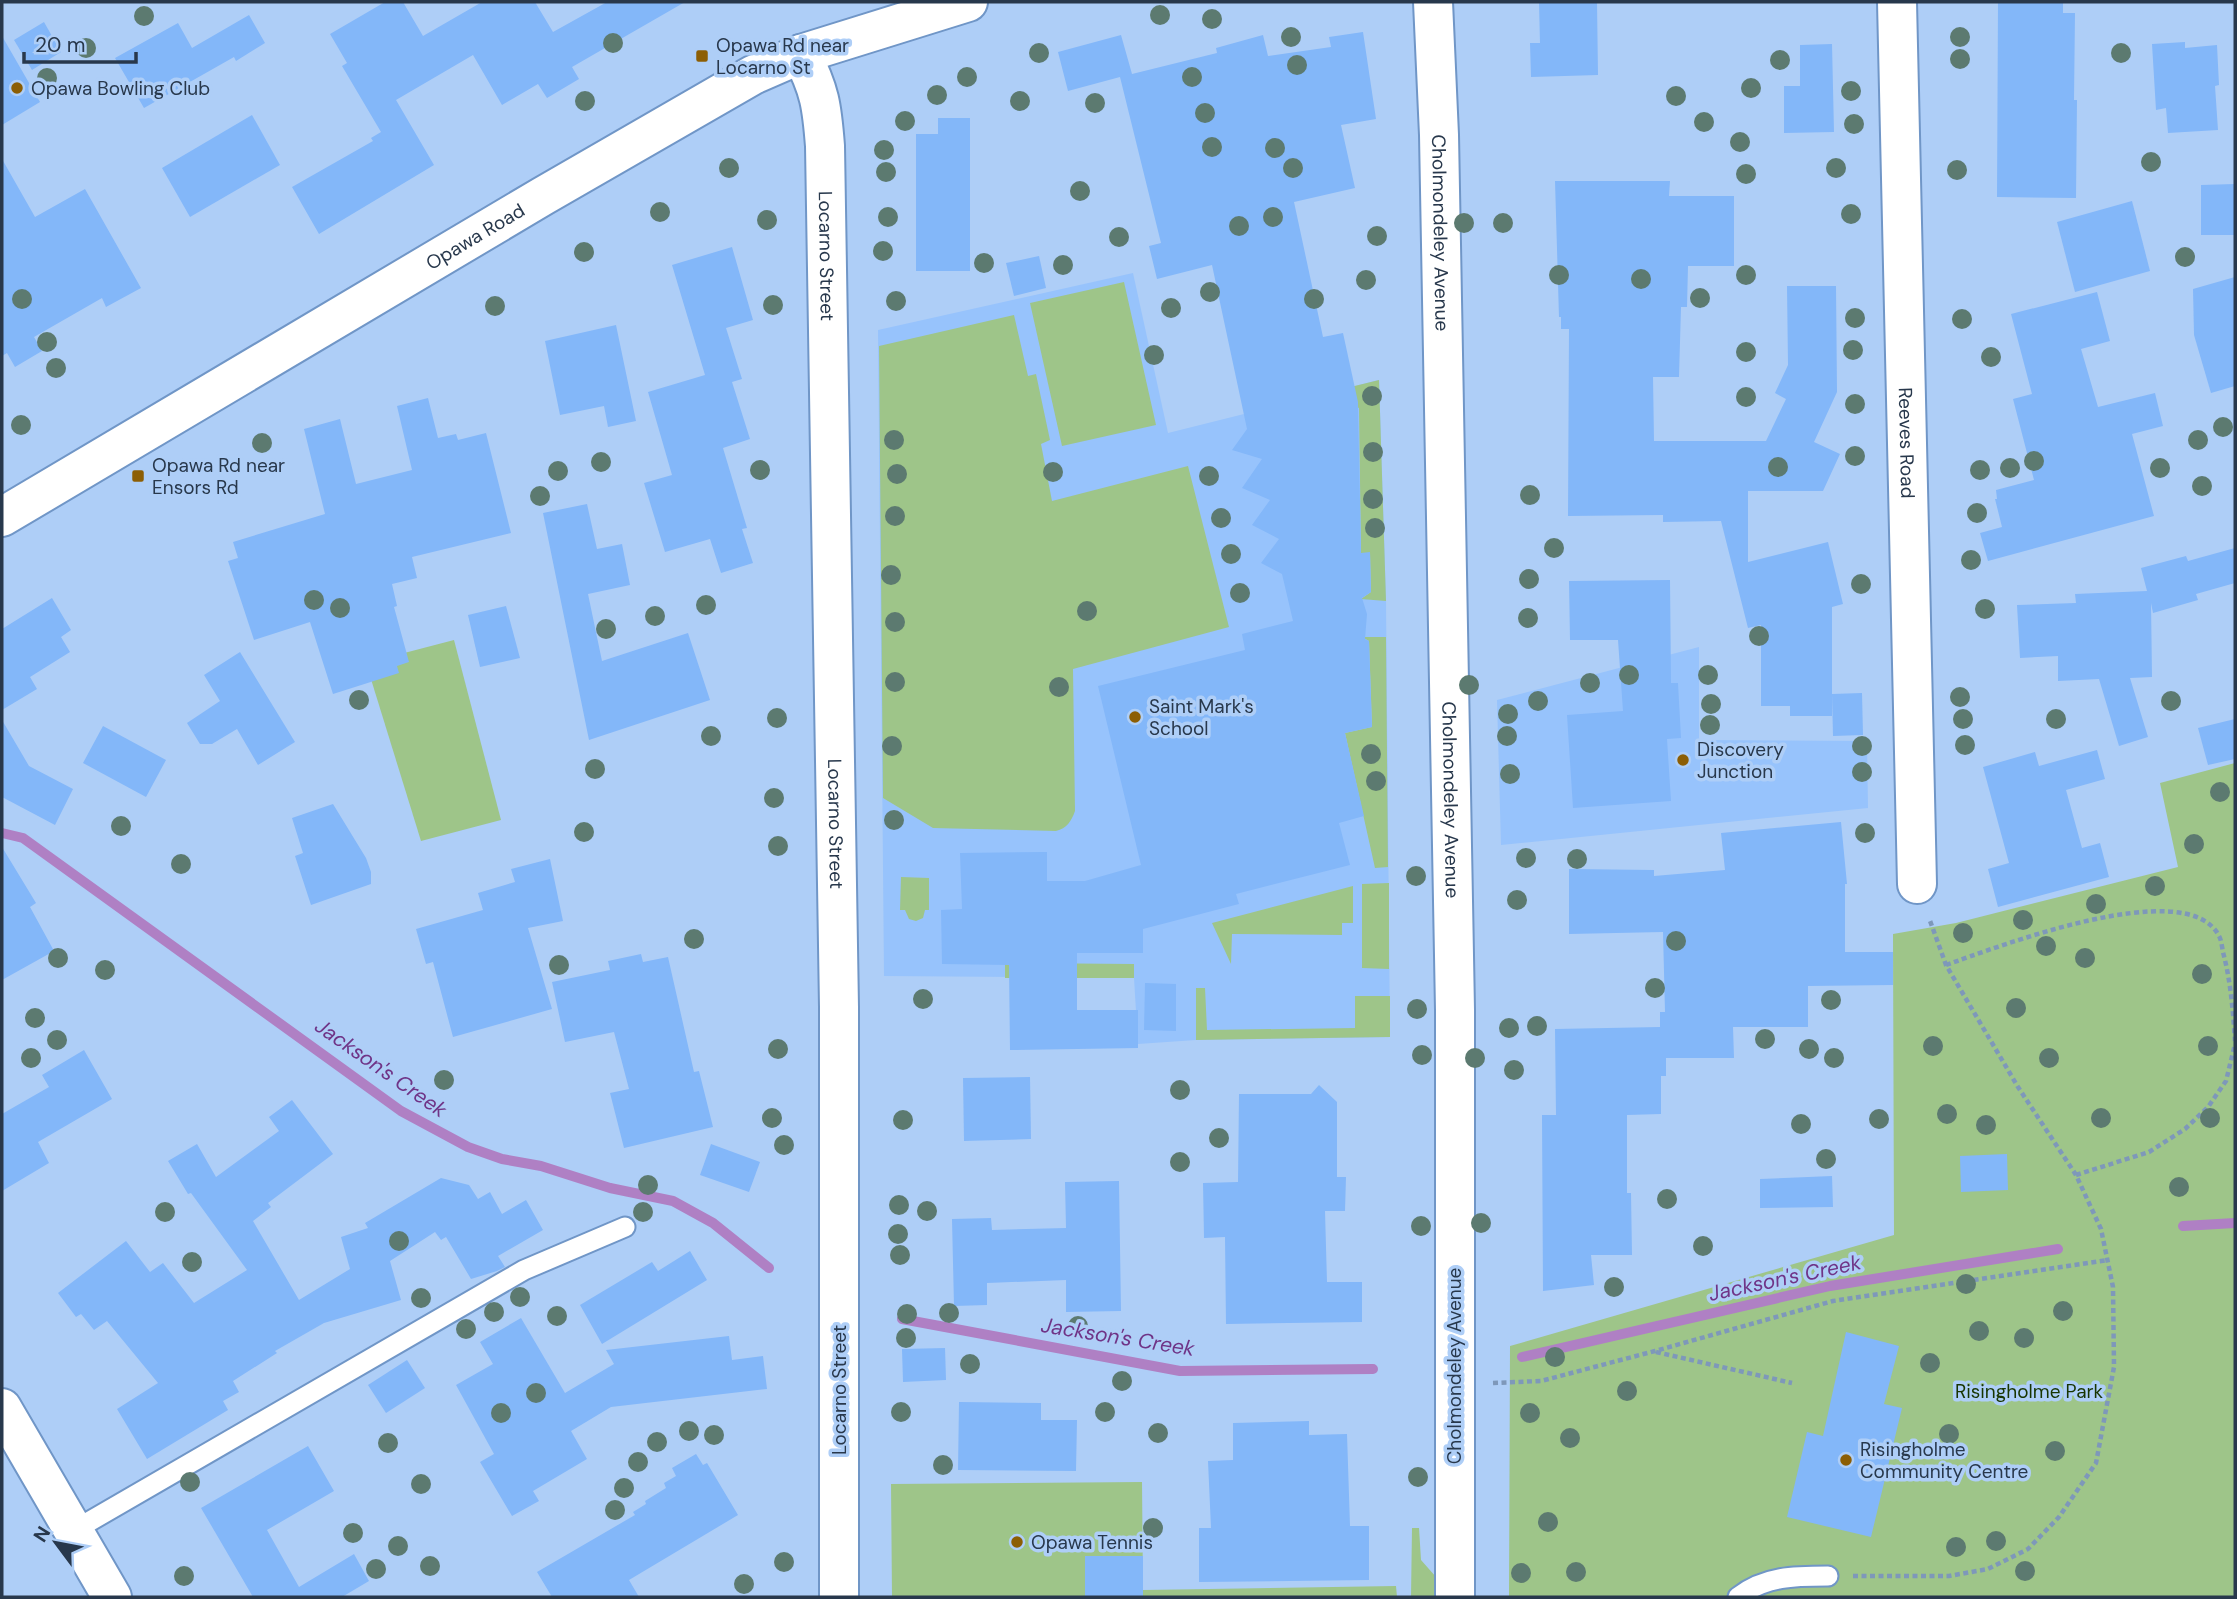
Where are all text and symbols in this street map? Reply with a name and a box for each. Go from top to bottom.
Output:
scale bar [24,21,136,65]
text: 20 m [35,31,86,59]
place label: Opawa Rd near Locarno St [716,33,849,80]
marker: Opawa Rd near Locarno St [694,48,710,64]
place label: Opawa Bowling Club [31,76,210,101]
marker: Opawa Bowling Club [9,80,25,96]
street label: Cholmondeley Avenue [1426,134,1455,331]
street label: Locarno Street [813,191,840,321]
street label: Opawa Road [421,198,529,276]
street label: Reeves Road [1893,387,1920,499]
place label: Opawa Rd near Ensors Rd [152,453,285,500]
marker: Opawa Rd near Ensors Rd [130,468,146,484]
place label: Saint Mark's School [1149,694,1254,741]
street label: Cholmondeley Avenue [1436,701,1465,898]
marker: Saint Mark's School [1127,709,1143,725]
place label: Discovery Junction [1697,737,1784,784]
marker: Discovery Junction [1675,752,1691,768]
street label: Locarno Street [822,759,849,889]
water label: Jackson's Creek [309,1012,453,1124]
water label: Jackson's Creek [1706,1248,1864,1308]
street label: Cholmondeley Avenue [1442,1268,1467,1464]
water label: Jackson's Creek [1039,1311,1197,1363]
street label: Locarno Street [827,1325,852,1455]
park label: Risingholme Park [1955,1379,2104,1404]
place label: Risingholme Community Centre [1860,1437,2028,1484]
marker: Risingholme Community Centre [1838,1452,1854,1468]
north arrow [21,1508,91,1578]
text: N [28,1522,56,1547]
place label: Opawa Tennis [1031,1530,1153,1555]
marker: Opawa Tennis [1009,1534,1025,1550]

